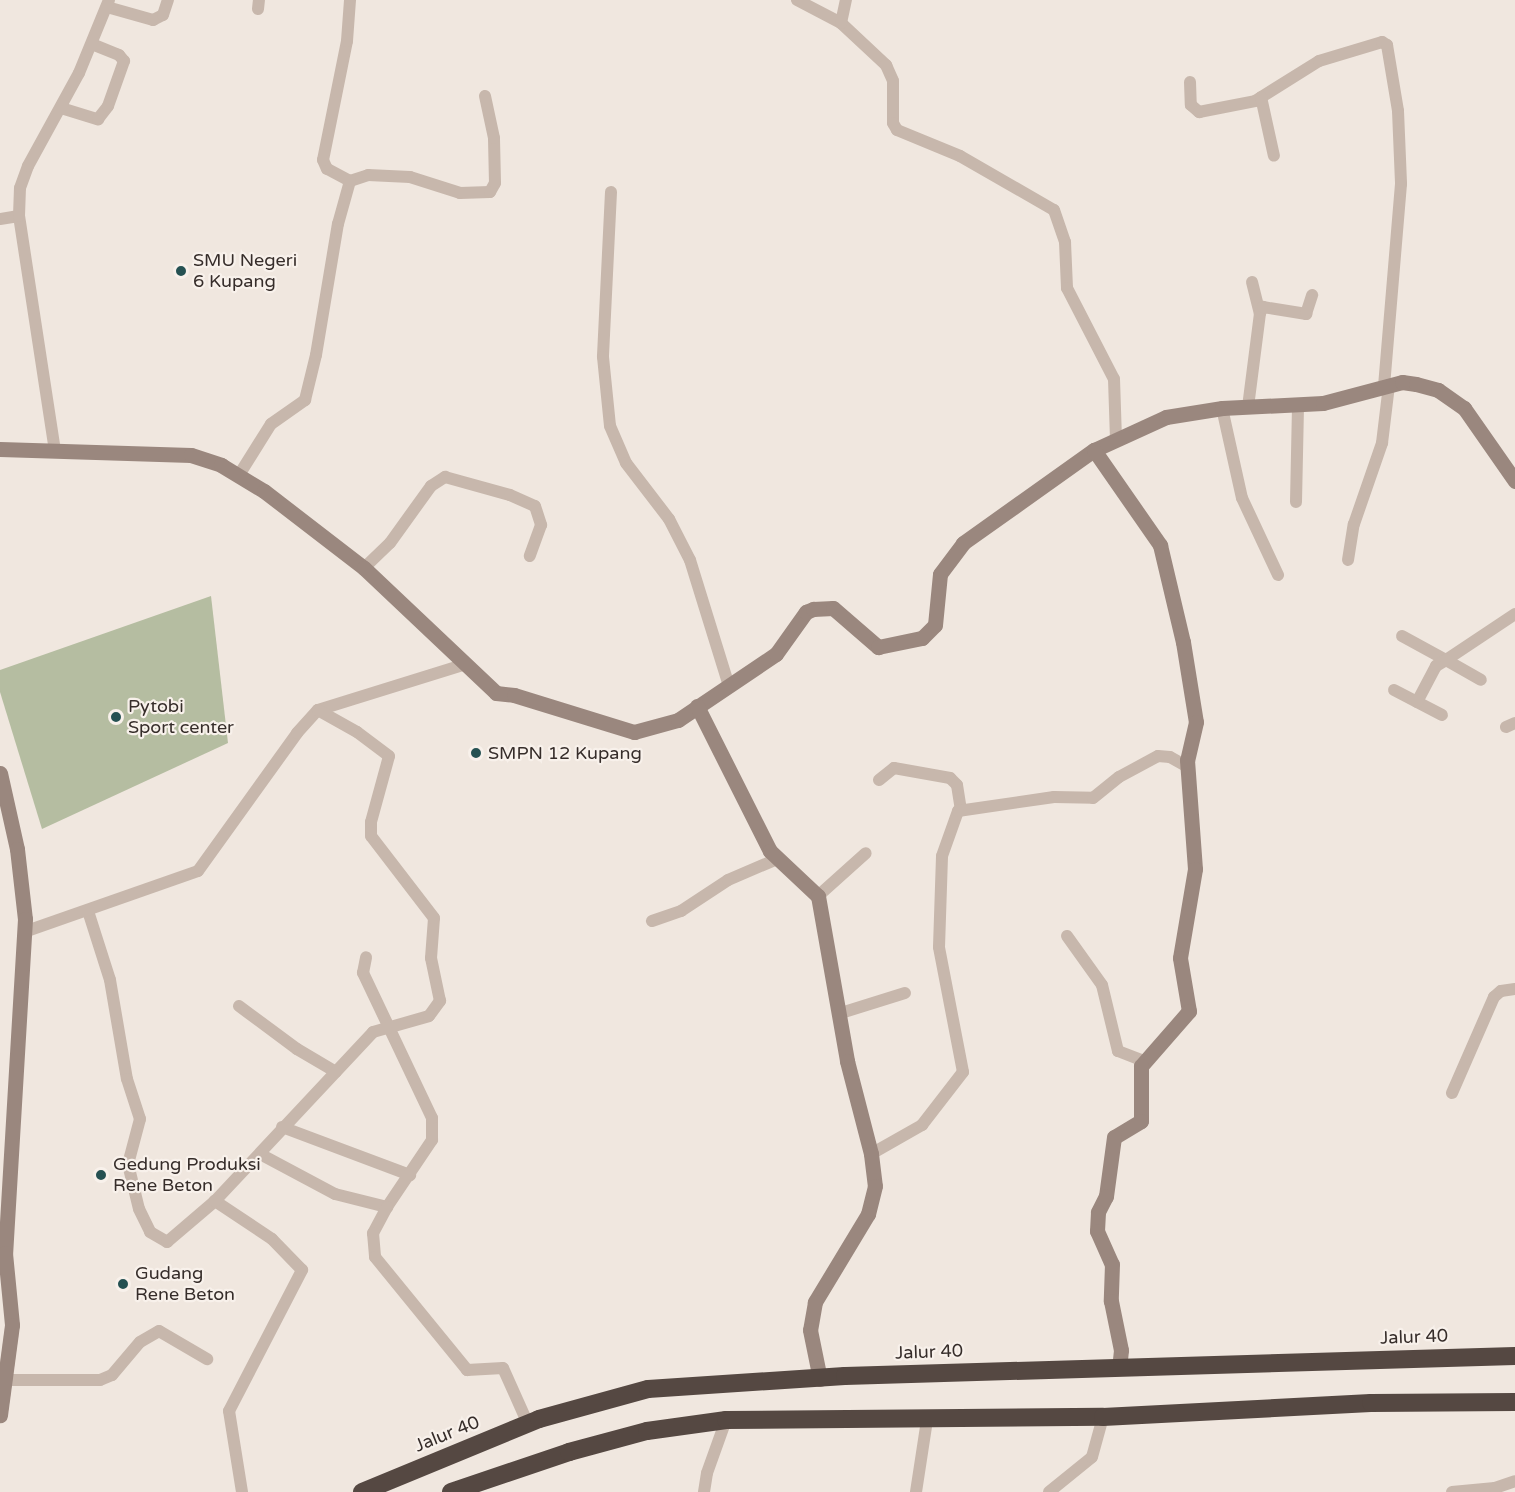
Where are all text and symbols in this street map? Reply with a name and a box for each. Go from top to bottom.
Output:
place label: SMU Negeri 6 Kupang [193,250,297,292]
marker: SMU Negeri 6 Kupang [174,264,188,278]
place label: Pytobi Sport center [128,696,234,738]
marker: Pytobi Sport center [109,710,123,724]
place label: SMPN 12 Kupang [488,742,642,764]
marker: SMPN 12 Kupang [469,746,483,760]
place label: Gedung Produksi Rene Beton [113,1154,261,1196]
marker: Gedung Produksi Rene Beton [94,1168,108,1182]
place label: Gudang Rene Beton [135,1263,235,1306]
marker: Gudang Rene Beton [116,1277,130,1291]
street label: Jalur 40 [1380,1325,1448,1349]
street label: Jalur 40 [895,1340,963,1364]
street label: Jalur 40 [411,1411,483,1457]

